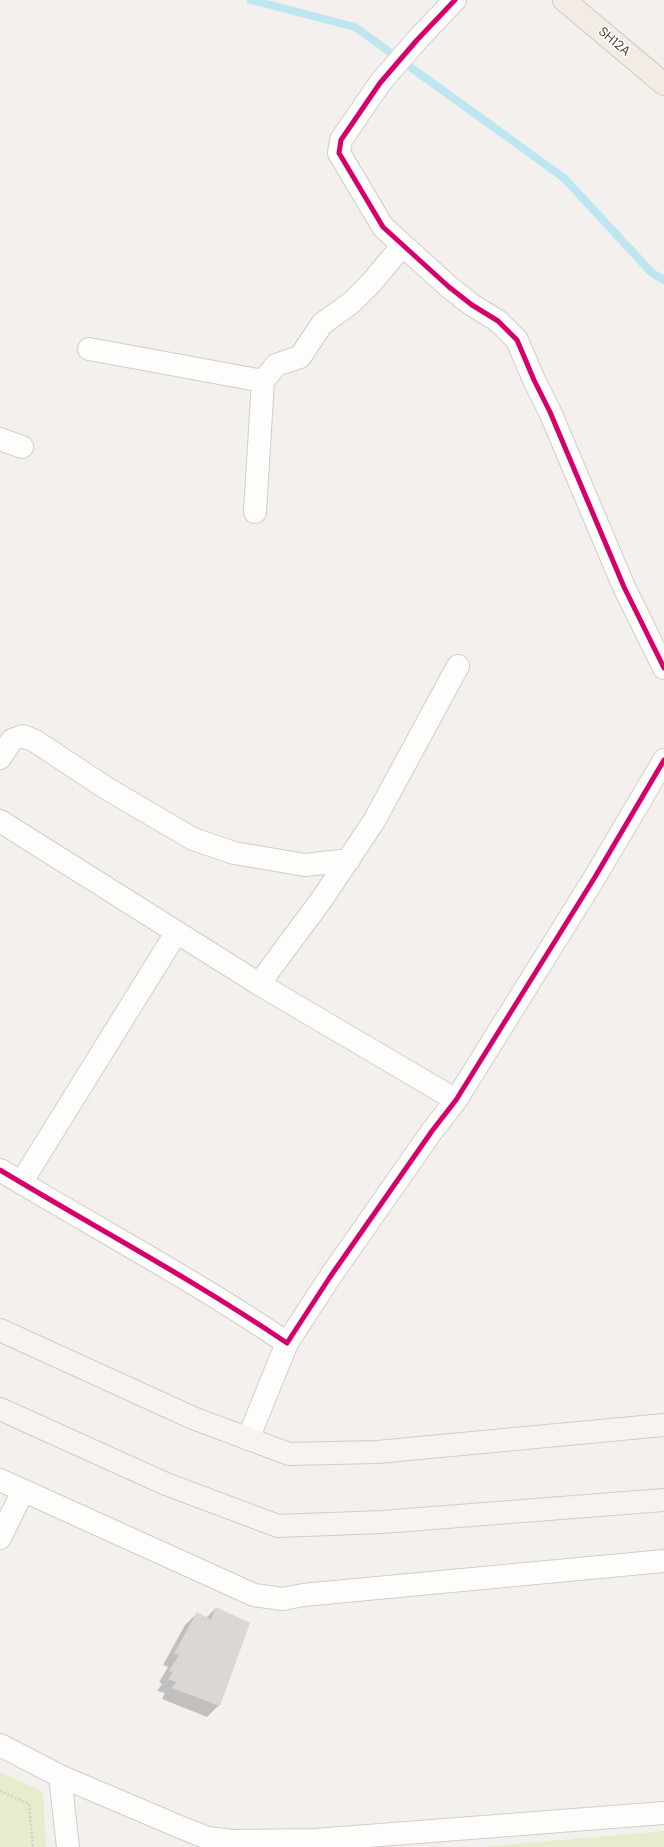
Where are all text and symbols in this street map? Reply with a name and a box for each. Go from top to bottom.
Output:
street label: SH12A [595,24,633,60]

